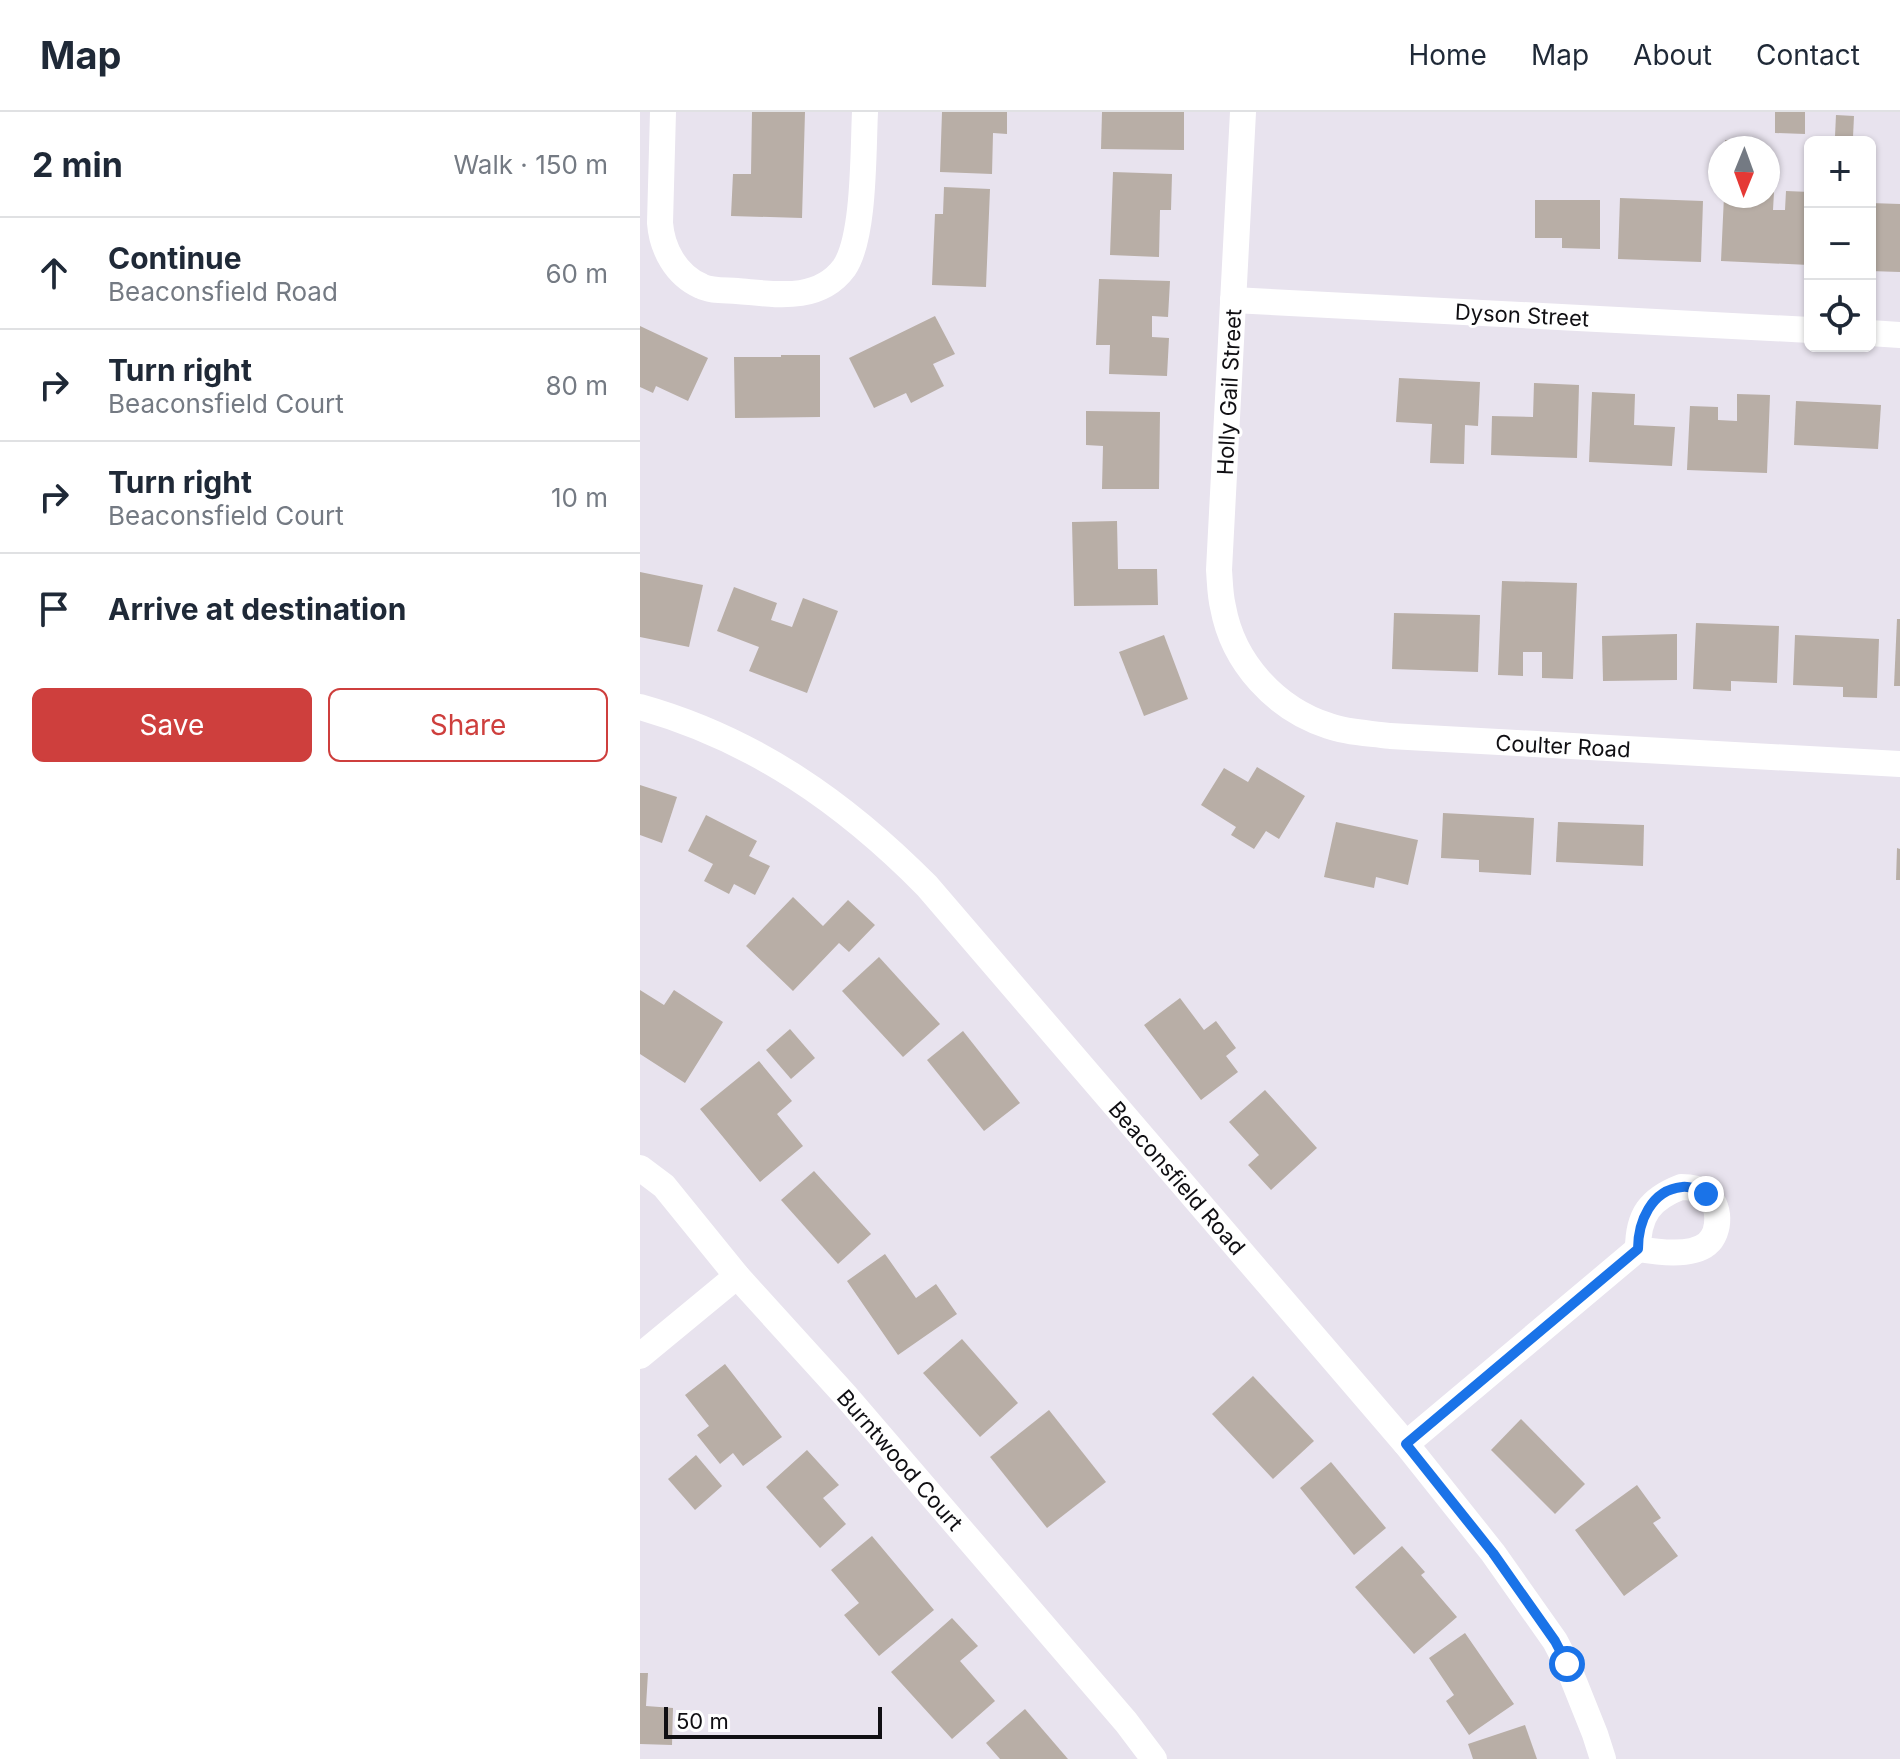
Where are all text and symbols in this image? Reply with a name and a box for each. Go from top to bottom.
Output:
text: Map [40,32,121,78]
text: Home [1408,38,1487,72]
text: Map [1531,38,1589,72]
text: About [1633,38,1712,72]
text: Contact [1756,38,1860,72]
north arrow [1708,136,1780,208]
map controls [1804,136,1876,352]
button: + [1804,136,1876,208]
text: 2 min [32,144,123,185]
text: Walk · 150 m [454,149,608,180]
button: − [1804,208,1876,280]
text: Continue [108,240,242,276]
icon: ahead [32,251,76,295]
text: 60 m [545,258,608,289]
text: Beaconsfield Road [108,276,338,307]
button: locate [1804,280,1876,352]
street label: Dyson Street [1454,299,1590,331]
street label: Holly Gail Street [1212,308,1246,476]
text: Turn right [108,352,252,388]
icon: right [32,363,76,407]
text: 80 m [545,370,608,401]
text: Beaconsfield Court [108,388,344,419]
text: Turn right [108,464,252,500]
icon: right [32,475,76,519]
text: 10 m [551,482,608,513]
text: Beaconsfield Court [108,500,344,531]
icon: arrive [32,587,76,631]
text: Arrive at destination [108,591,406,627]
button: Save [32,688,312,762]
button: Share [328,688,608,762]
street label: Coulter Road [1495,729,1631,763]
street label: Beaconsfield Road [1103,1096,1251,1260]
route end [1688,1176,1724,1212]
street label: Burntwood Court [832,1384,968,1536]
route start [1549,1646,1585,1682]
scale bar [664,1703,882,1739]
text: 50 m [676,1708,729,1734]

